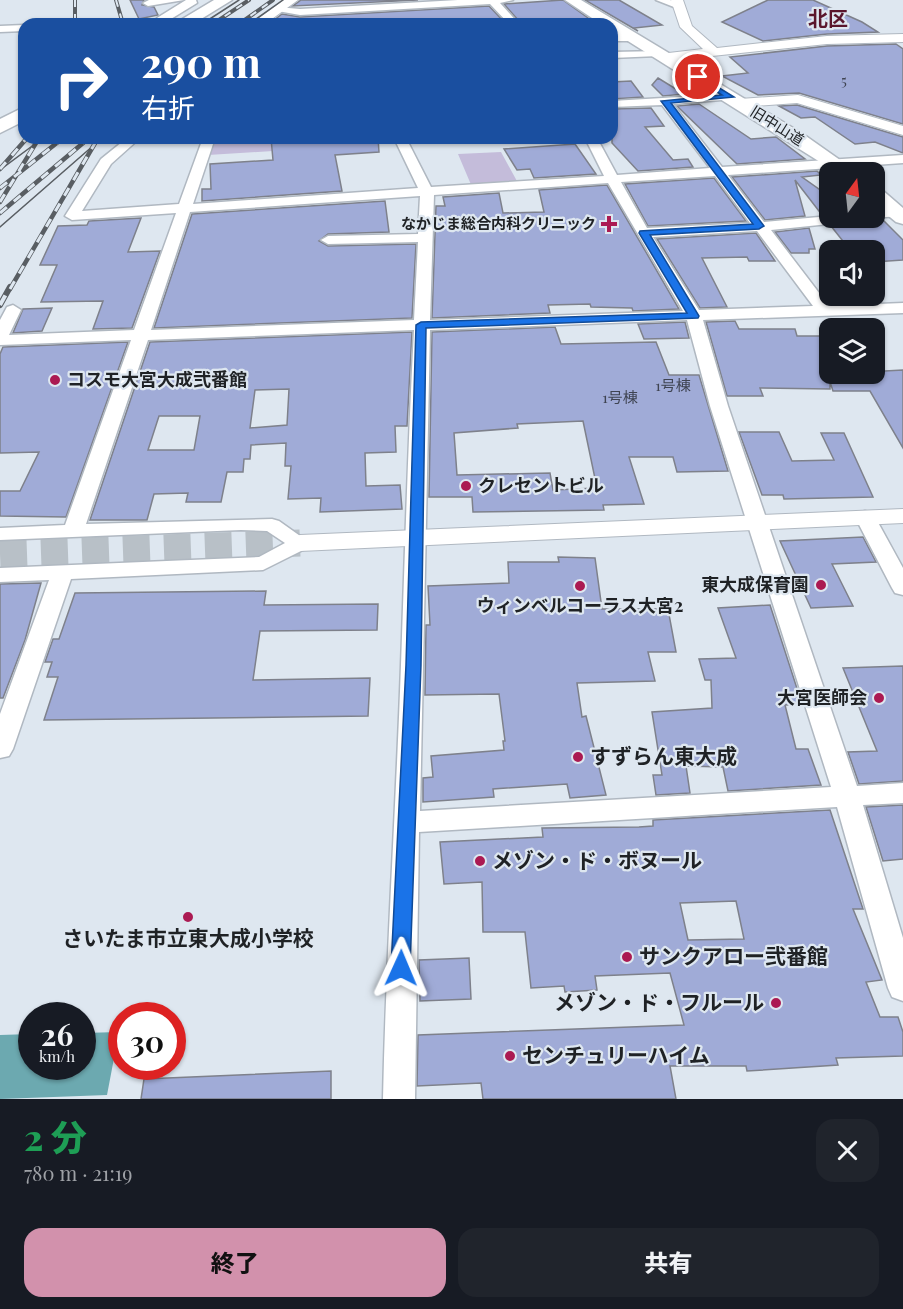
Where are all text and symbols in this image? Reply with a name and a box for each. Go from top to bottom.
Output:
district label: 北区 [808,4,848,31]
text: 290 m [141,33,261,89]
icon: right [42,42,120,120]
pin [672,51,723,102]
icon: arrive [681,60,714,93]
house number: 5 [841,71,847,90]
text: 右折 [141,89,195,125]
street label: 旧中山道 [747,101,808,150]
north arrow [819,162,885,228]
map controls [819,162,885,384]
place label: なかじま総合内科クリニック [401,213,596,233]
marker: なかじま総合内科クリニック [600,215,618,233]
button: sound [819,240,885,306]
button: layers [819,318,885,384]
place label: コスモ大宮大成弐番館 [67,367,247,391]
marker: コスモ大宮大成弐番館 [48,373,62,387]
house number: 1号棟 [655,375,691,395]
house number: 1号棟 [602,387,638,407]
place label: クレセントビル [478,473,604,497]
marker: クレセントビル [459,479,473,493]
place label: 東大成保育園 [701,572,809,596]
marker: 東大成保育園 [814,578,828,592]
marker: ウィンベルコーラス大宮2 [573,579,587,593]
place label: ウィンベルコーラス大宮2 [477,593,683,617]
place label: 大宮医師会 [777,685,867,709]
marker: 大宮医師会 [872,691,886,705]
place label: すずらん東大成 [590,741,737,769]
marker: すずらん東大成 [571,750,585,764]
place label: メゾン・ド・ボヌール [492,845,702,873]
marker: メゾン・ド・ボヌール [473,854,487,868]
marker: さいたま市立東大成小学校 [181,910,195,924]
place label: さいたま市立東大成小学校 [62,923,314,951]
position arrow [369,936,433,1000]
place label: サンクアロー弐番館 [639,941,828,969]
marker: サンクアロー弐番館 [620,950,634,964]
place label: メゾン・ド・フルール [554,987,764,1015]
marker: メゾン・ド・フルール [769,996,783,1010]
speed limit sign: 30 [108,1002,186,1080]
text: 26 [41,1014,73,1054]
place label: センチュリーハイム [522,1040,710,1068]
text: km/h [39,1046,75,1066]
marker: センチュリーハイム [503,1049,517,1063]
text: 2 分 [24,1112,87,1160]
button: close [816,1119,879,1182]
text: 780 m · 21:19 [24,1159,132,1186]
button: 終了 [24,1228,446,1297]
button: 共有 [458,1228,879,1297]

